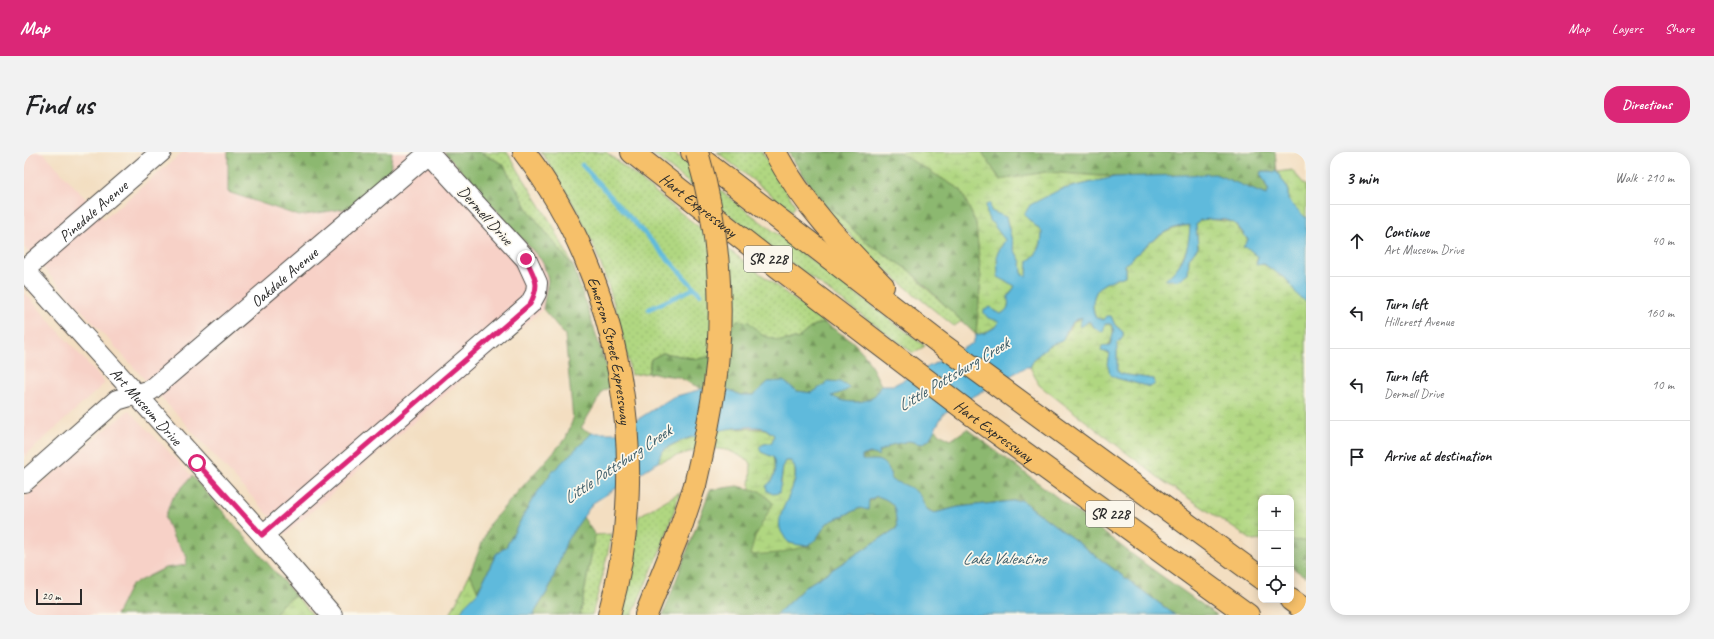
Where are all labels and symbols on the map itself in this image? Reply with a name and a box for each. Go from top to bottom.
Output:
street label: Hart Expressway [655,169,742,243]
street label: Pinedale Avenue [55,175,133,246]
street label: Dermell Drive [453,182,518,251]
street label: Oakdale Avenue [247,242,324,312]
road number: SR 228 [744,246,792,272]
route end [517,250,535,268]
street label: Emerson Street Expressway [583,274,635,427]
water label: Little Pottsburg Creek [894,332,1015,416]
street label: Art Museum Drive [106,363,187,451]
street label: Hart Expressway [950,396,1038,468]
water label: Little Pottsburg Creek [559,419,678,508]
route start [188,454,206,472]
road number: SR 228 [1086,501,1134,527]
water label: Lake Valentine [962,548,1048,569]
scale bar [36,587,82,606]

